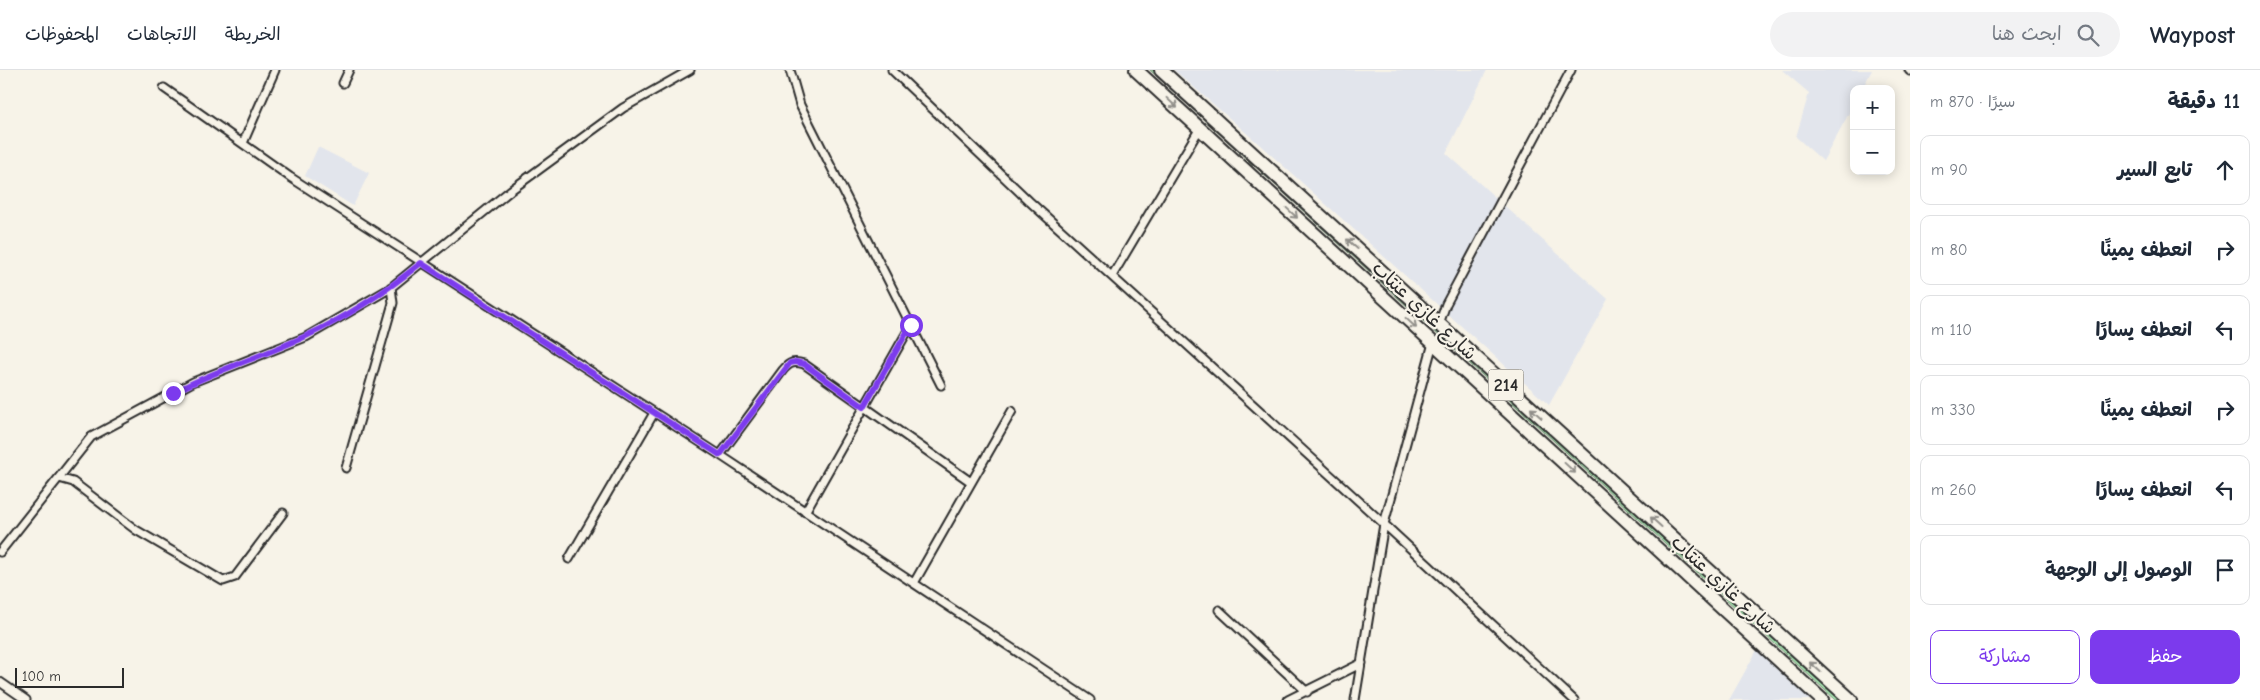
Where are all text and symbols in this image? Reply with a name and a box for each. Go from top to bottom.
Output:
search box [1770,12,2120,57]
icon: search [2074,21,2102,49]
text: Waypost [2150,21,2235,49]
text: ابحث هنا [1992,23,2062,45]
text: المحفوظات [25,24,99,45]
text: الاتجاهات [127,24,197,45]
text: الخريطة [225,24,281,45]
map controls [1850,85,1895,175]
button: + [1850,85,1895,130]
text: 11 دقيقة [2168,89,2240,113]
text: سيرًا · 870 m [1930,93,2016,111]
one-way arrow [1166,97,1179,109]
button: − [1850,130,1895,175]
icon: ahead [2211,156,2239,184]
text: تابع السير [2118,159,2192,181]
text: 90 m [1931,161,1968,179]
one-way arrow [1285,207,1298,219]
icon: right [2211,236,2239,264]
one-way arrow [1345,238,1358,250]
text: انعطف يمينًا [2100,239,2192,261]
text: 80 m [1931,241,1968,259]
street label: شارع غازي عنتاب [1366,257,1481,367]
route start [900,314,923,337]
icon: left [2211,316,2239,344]
one-way arrow [1405,317,1418,329]
text: انعطف يسارًا [2095,319,2192,341]
text: 110 m [1931,321,1972,339]
road number: 214 [1488,370,1524,400]
route end [162,382,185,405]
icon: right [2211,396,2239,424]
text: انعطف يمينًا [2100,399,2192,421]
text: 330 m [1931,401,1976,419]
one-way arrow [1530,407,1543,419]
one-way arrow [1563,462,1576,474]
icon: left [2211,476,2239,504]
text: انعطف يسارًا [2095,479,2192,501]
text: 260 m [1931,481,1976,499]
one-way arrow [1650,516,1663,528]
street label: شارع غازي عنتاب [1665,531,1780,641]
icon: arrive [2211,556,2239,584]
text: الوصول إلى الوجهة [2045,559,2192,581]
button: مشاركة [1930,630,2080,684]
button: حفظ [2090,630,2240,684]
one-way arrow [1809,661,1821,673]
scale bar [15,665,124,688]
text: 100 m [22,668,61,685]

